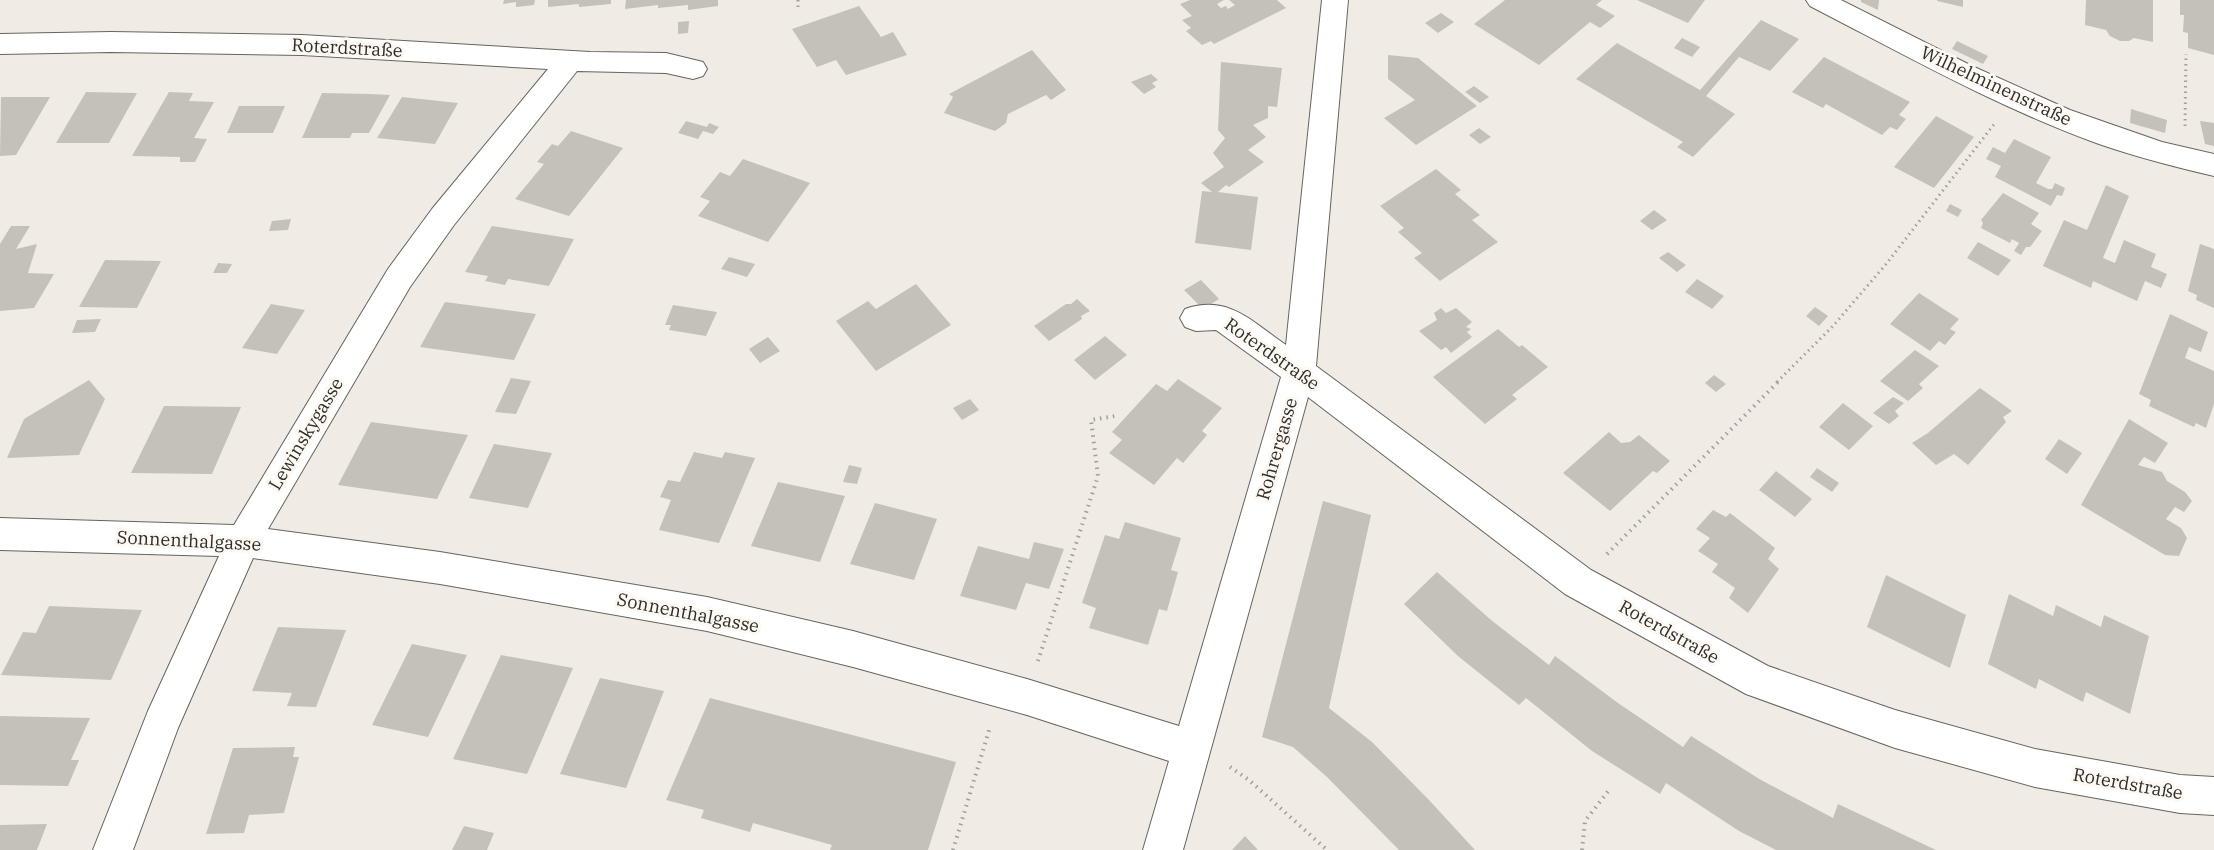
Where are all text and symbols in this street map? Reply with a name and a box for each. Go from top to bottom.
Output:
street label: Roterdstraße [291,33,403,62]
street label: Wilhelminenstraße [1917,40,2075,131]
street label: Roterdstraße [1220,312,1324,395]
street label: Lewinskygasse [263,374,348,494]
street label: Rohrergasse [1251,395,1302,503]
street label: Sonnenthalgasse [116,525,262,556]
street label: Sonnenthalgasse [615,587,761,638]
street label: Roterdstraße [1615,595,1723,669]
street label: Roterdstraße [2071,763,2185,804]

